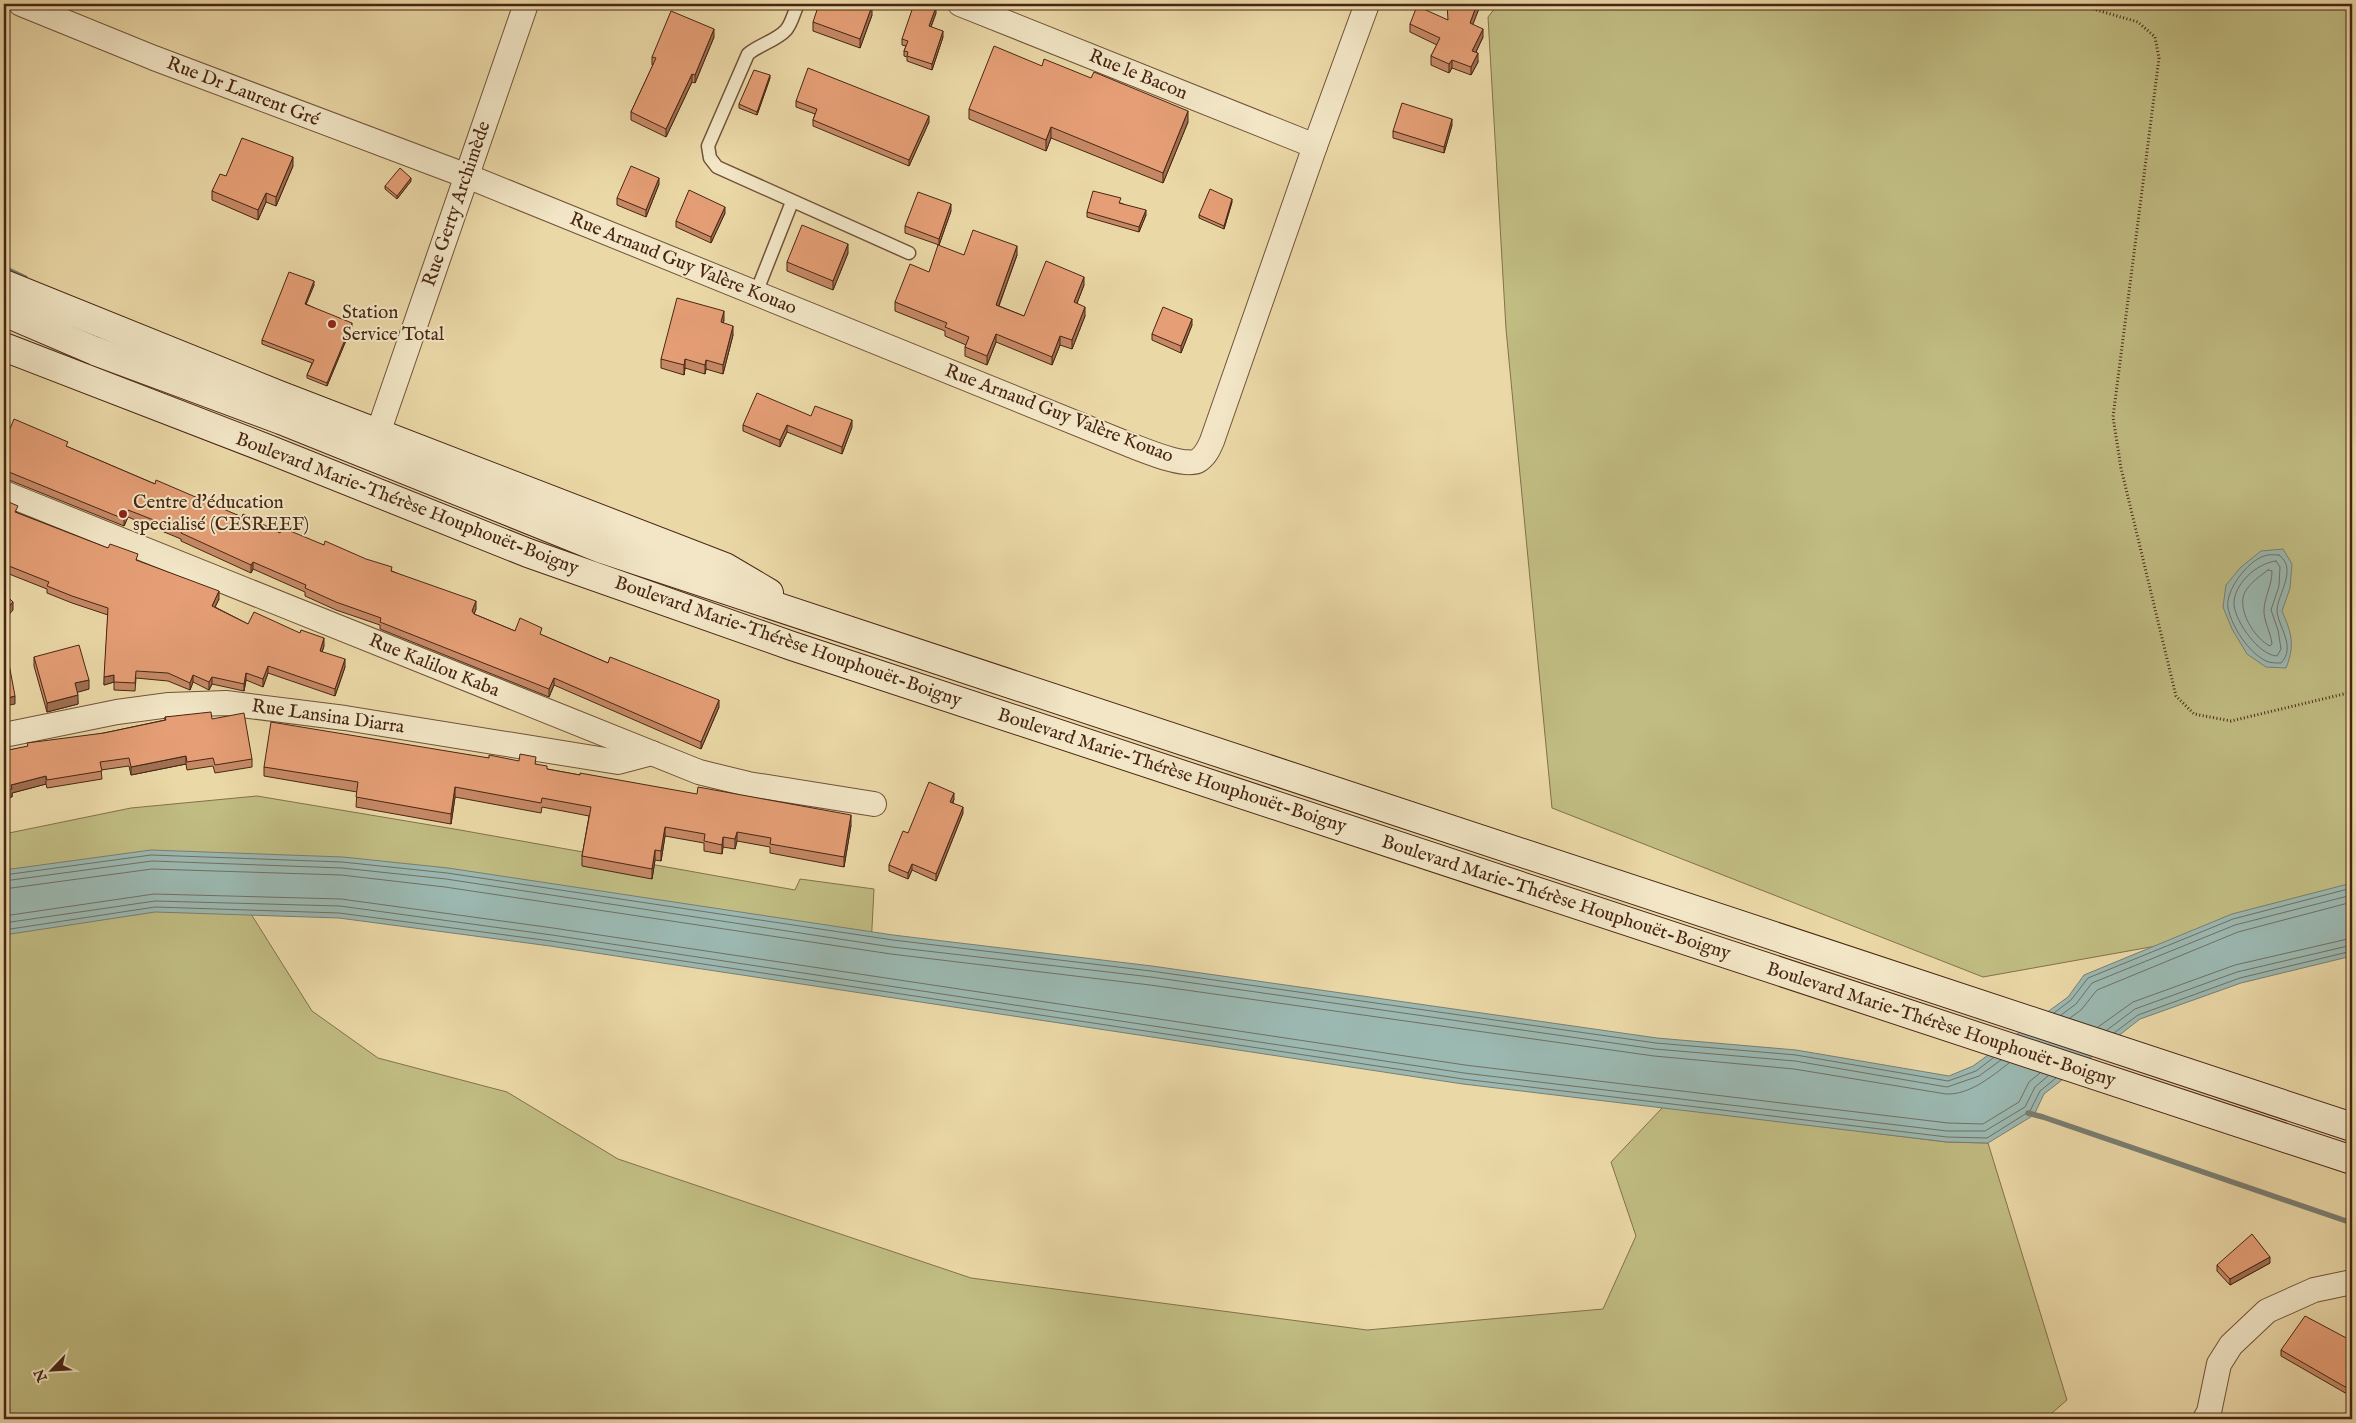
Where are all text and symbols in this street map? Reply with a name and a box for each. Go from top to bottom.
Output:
street label: Rue le Bacon [1085,44,1191,106]
street label: Rue Dr Laurent Gré [163,52,323,132]
street label: Rue Gerty Archimède [417,118,497,290]
street label: Rue Arnaud Guy Valère Kouao [566,207,800,321]
place label: Station Service Total [342,301,445,347]
marker: Station Service Total [326,318,338,330]
street label: Rue Arnaud Guy Valère Kouao [941,359,1177,469]
street label: Boulevard Marie-Thérèse Houphouët-Boigny [232,427,583,581]
place label: Centre d'éducation specialisé (CESREEF) [133,491,309,537]
marker: Centre d'éducation specialisé (CESREEF) [117,508,129,520]
street label: Boulevard Marie-Thérèse Houphouët-Boigny [611,571,965,713]
street label: Rue Kalilou Kaba [365,629,504,703]
street label: Rue Lansina Diarra [250,694,407,740]
street label: Boulevard Marie-Thérèse Houphouët-Boigny [994,703,1350,839]
street label: Boulevard Marie-Thérèse Houphouët-Boigny [1378,830,1734,966]
street label: Boulevard Marie-Thérèse Houphouët-Boigny [1763,957,2119,1093]
north arrow [28,1346,78,1396]
text: N [30,1366,52,1385]

